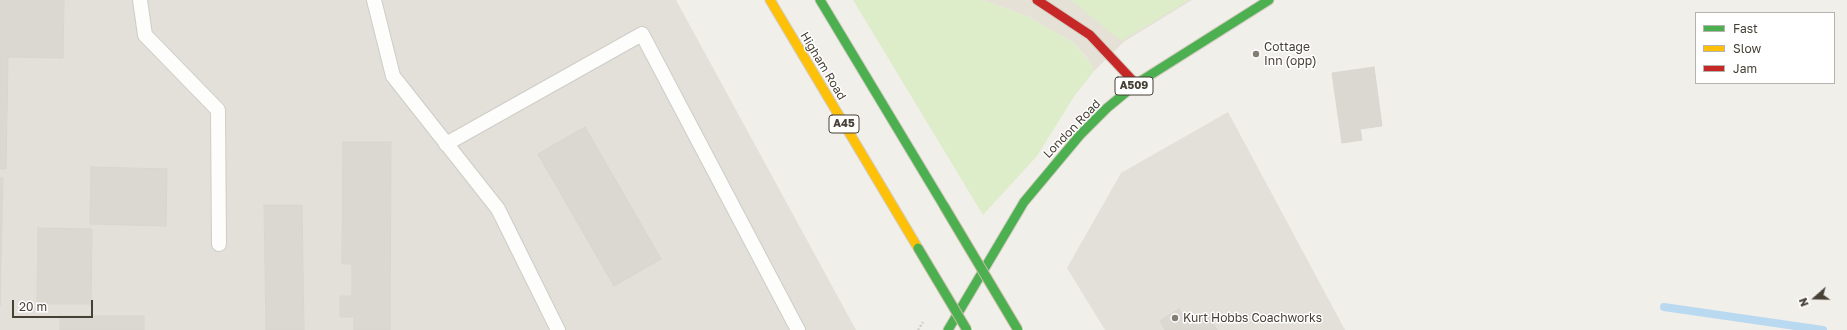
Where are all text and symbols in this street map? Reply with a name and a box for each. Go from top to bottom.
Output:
legend [1695,12,1835,84]
text: Fast [1733,21,1758,36]
street label: Higham Road [797,29,849,103]
place label: Cottage Inn (opp) [1264,40,1317,68]
text: Slow [1733,41,1761,56]
marker: Cottage Inn (opp) [1251,49,1261,59]
text: Jam [1733,61,1757,76]
road number: A509 [1115,77,1153,95]
street label: London Road [1041,97,1103,161]
road number: A45 [829,115,859,133]
north arrow [1795,278,1835,318]
scale bar [14,292,95,318]
text: N [1796,296,1811,308]
text: 20 m [19,299,47,314]
place label: Kurt Hobbs Coachworks [1183,311,1322,325]
marker: Kurt Hobbs Coachworks [1170,313,1180,323]

